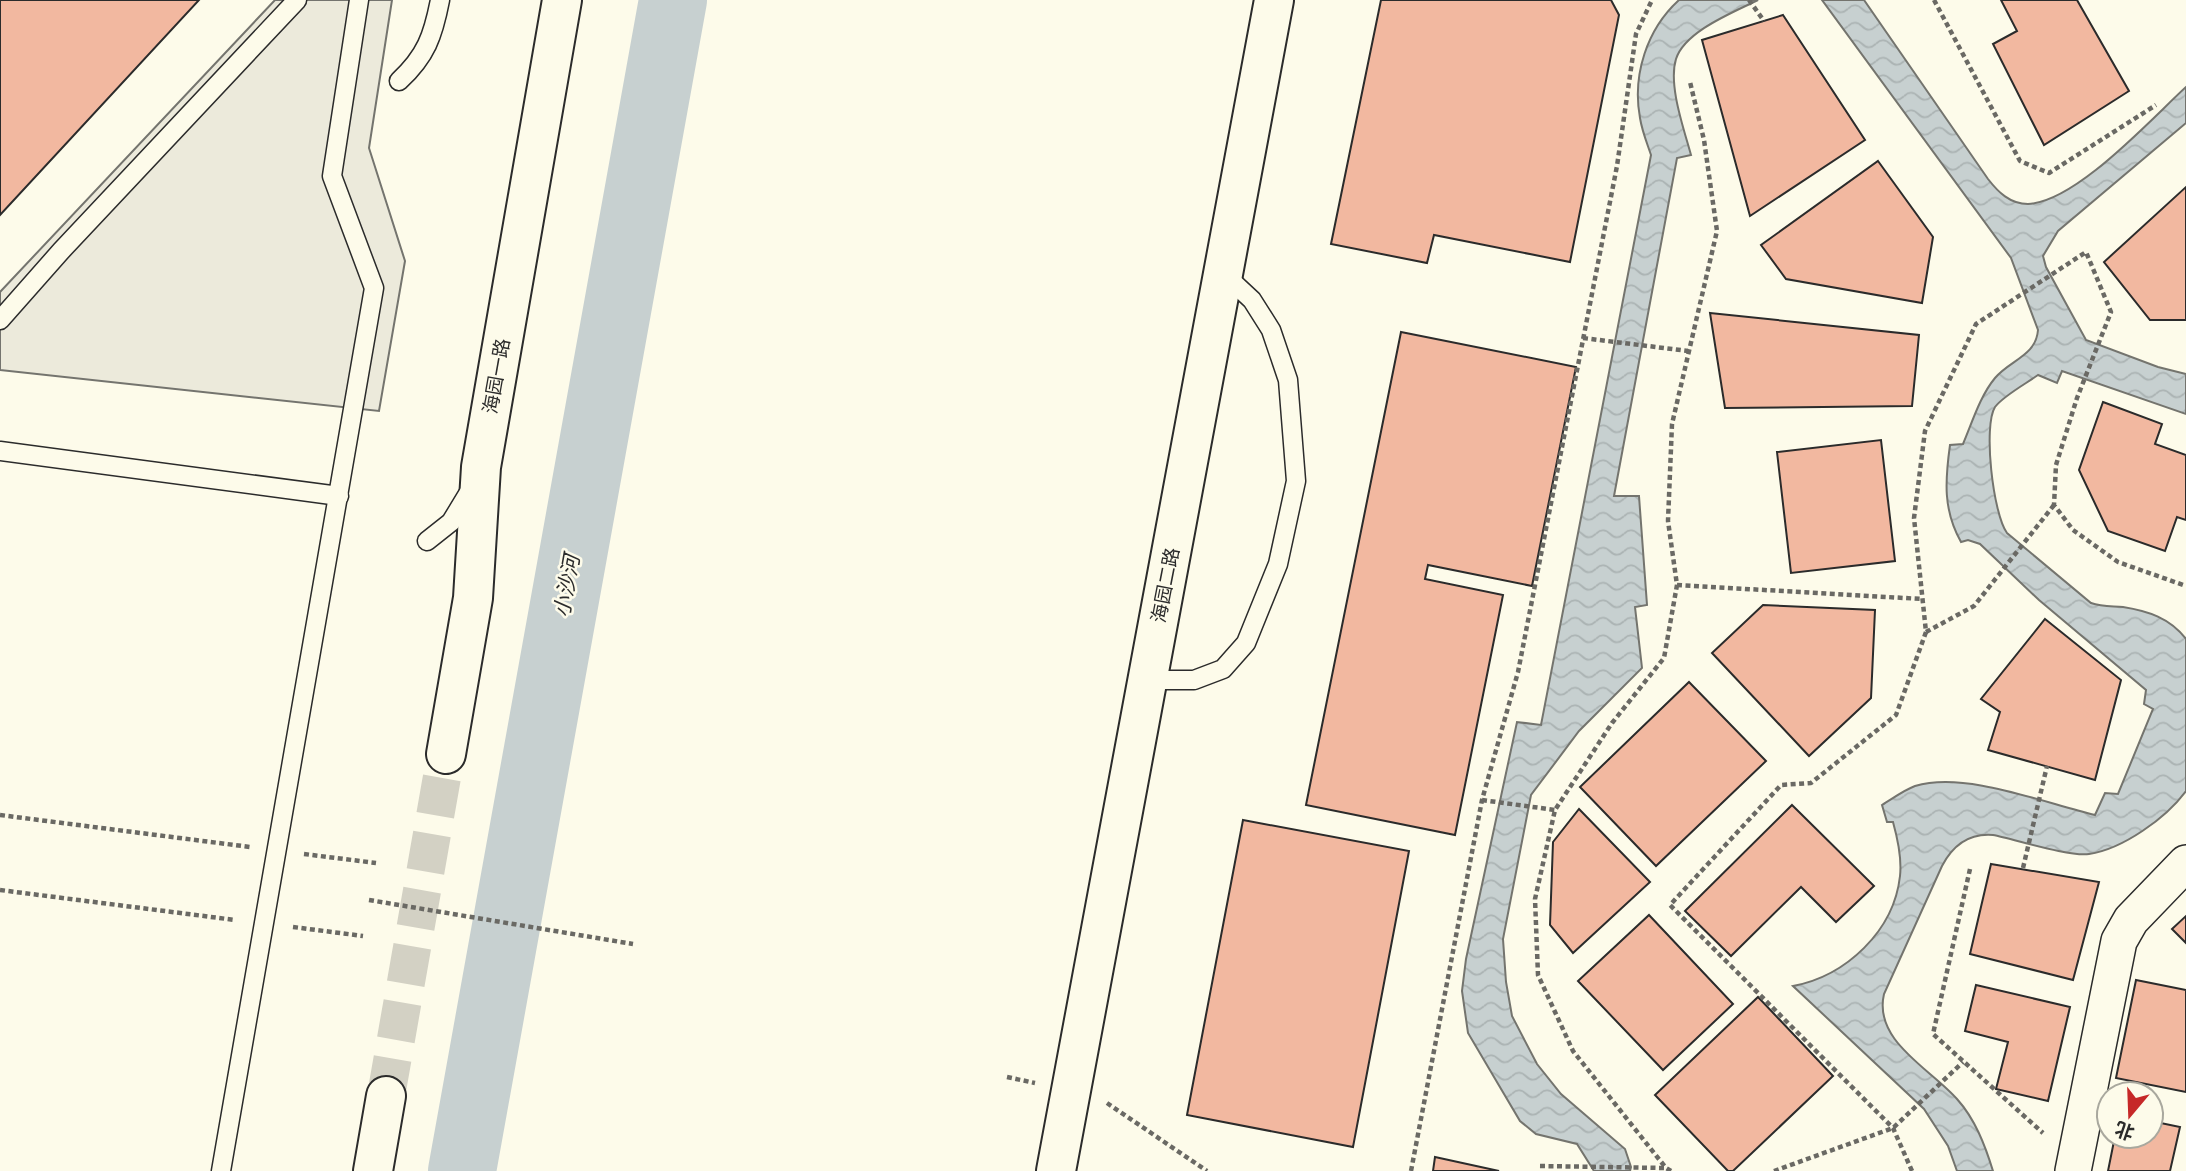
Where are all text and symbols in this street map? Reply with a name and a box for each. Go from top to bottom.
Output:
street label: 海园一路 [479,337,513,415]
street label: 海园二路 [1147,546,1183,624]
water label: 小沙河 [549,549,585,619]
north arrow [2095,1080,2165,1150]
text: 北 [2112,1118,2137,1145]

